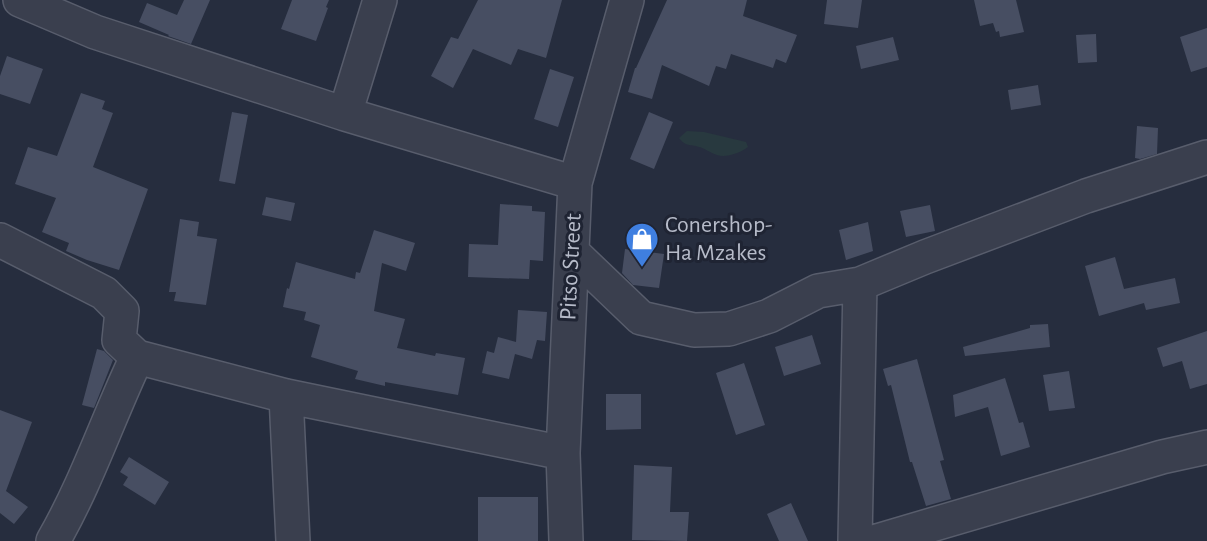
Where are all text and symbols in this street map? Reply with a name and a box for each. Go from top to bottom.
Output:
street label: Pitso Street [556,213,586,321]
place label: Conershop- Ha Mzakes [665,213,772,265]
shop icon: Conershop- Ha Mzakes [624,221,660,268]

